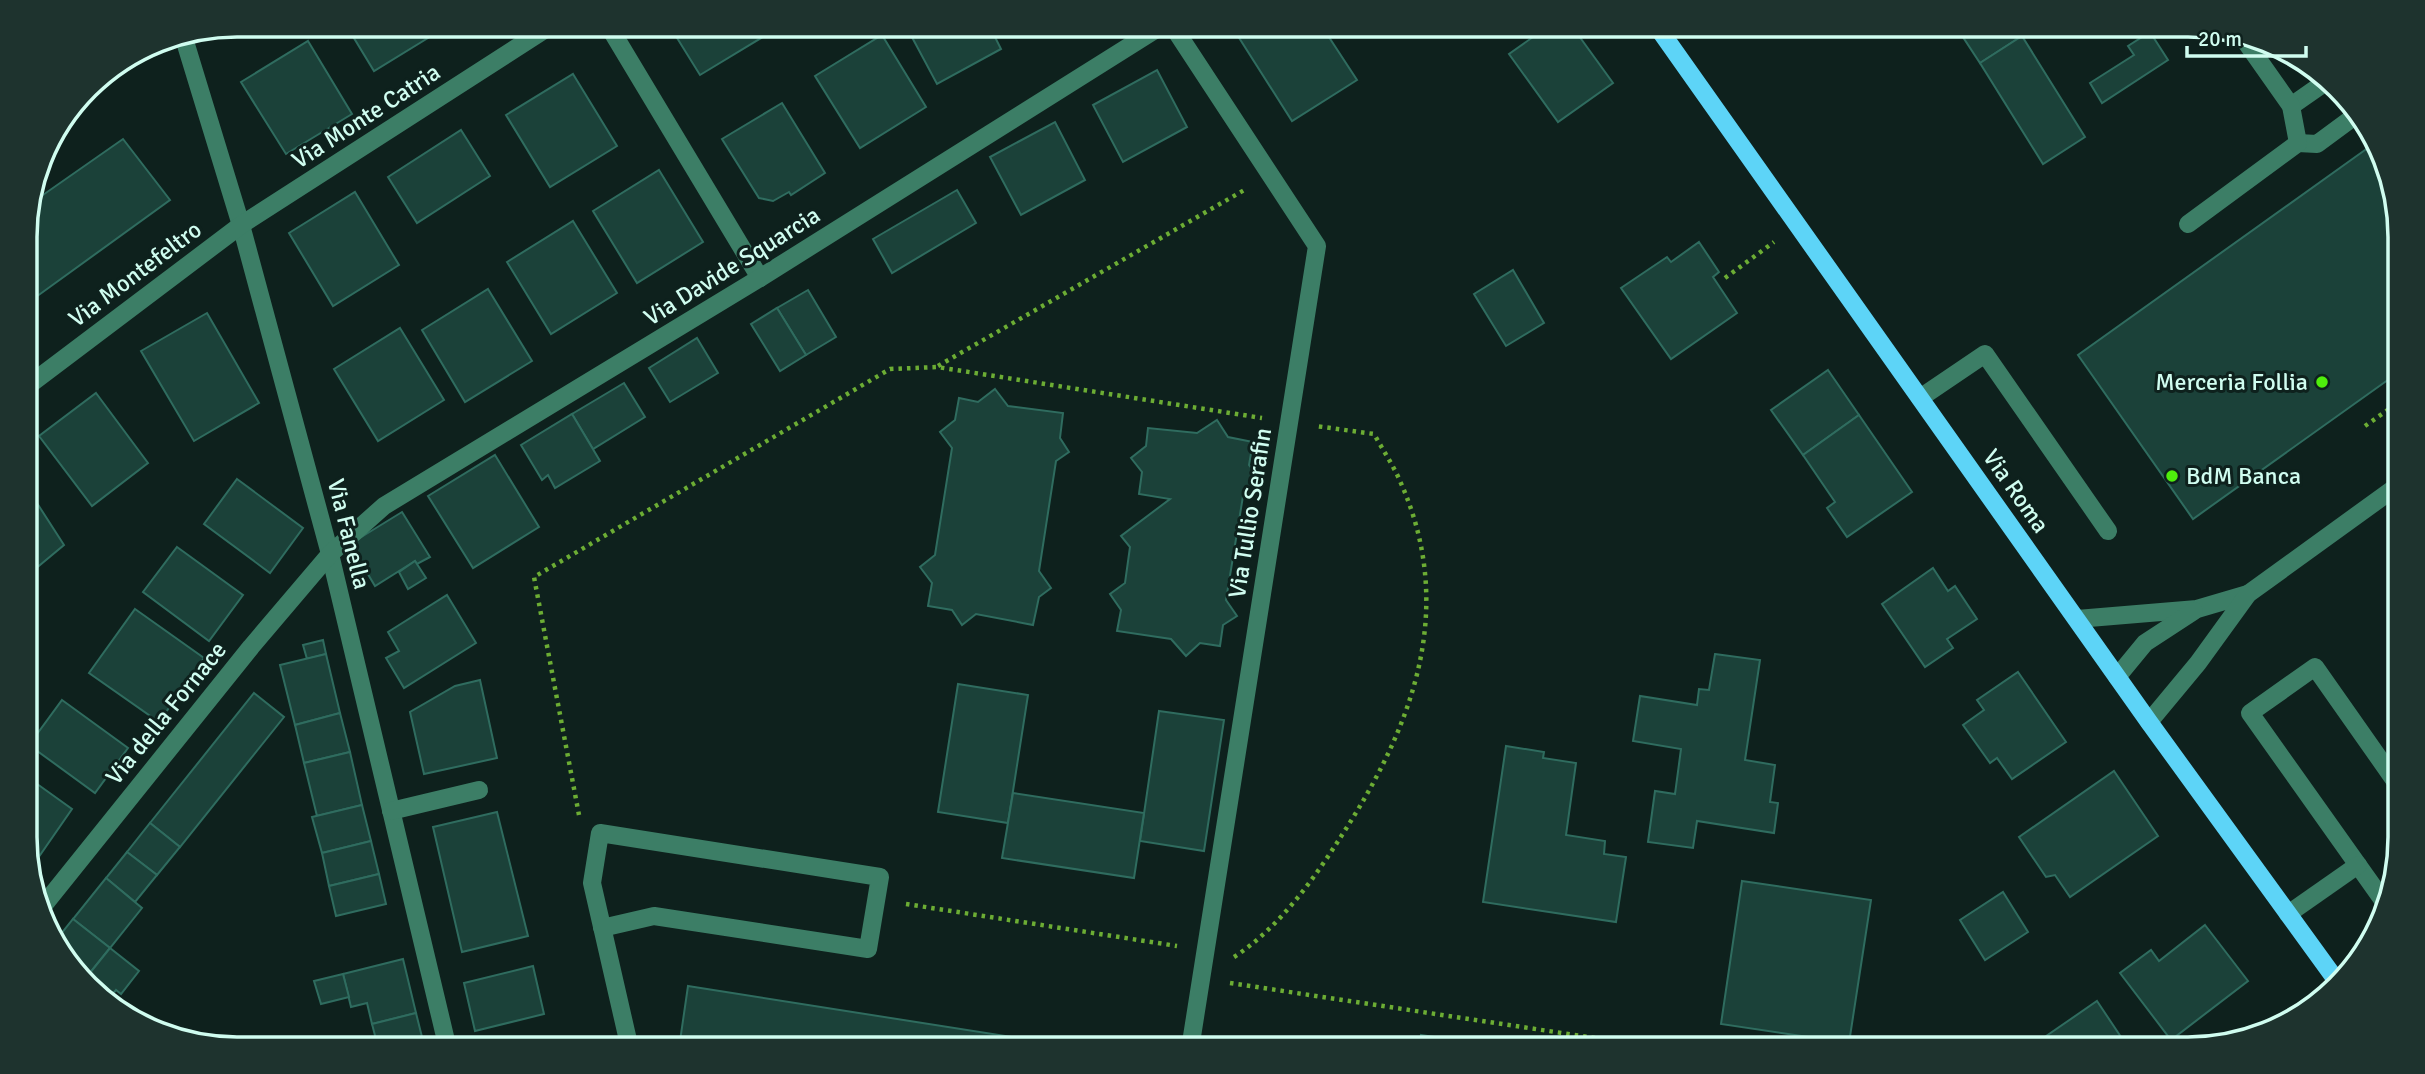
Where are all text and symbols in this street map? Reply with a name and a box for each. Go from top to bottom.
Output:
scale bar [2187,14,2306,58]
text: 20 m [2198,26,2242,52]
street label: Via Monte Catria [286,57,446,175]
street label: Via Davide Squarcia [638,200,826,332]
street label: Via Montefeltro [63,214,207,334]
place label: Merceria Follia [2155,367,2308,397]
marker: Merceria Follia [2314,374,2330,390]
street label: Via Tullio Serafin [1222,426,1278,600]
street label: Via Roma [1976,443,2056,539]
place label: BdM Banca [2186,461,2301,491]
marker: BdM Banca [2164,468,2180,484]
street label: Via Fanella [321,476,377,592]
street label: Via della Fornace [99,635,233,791]

